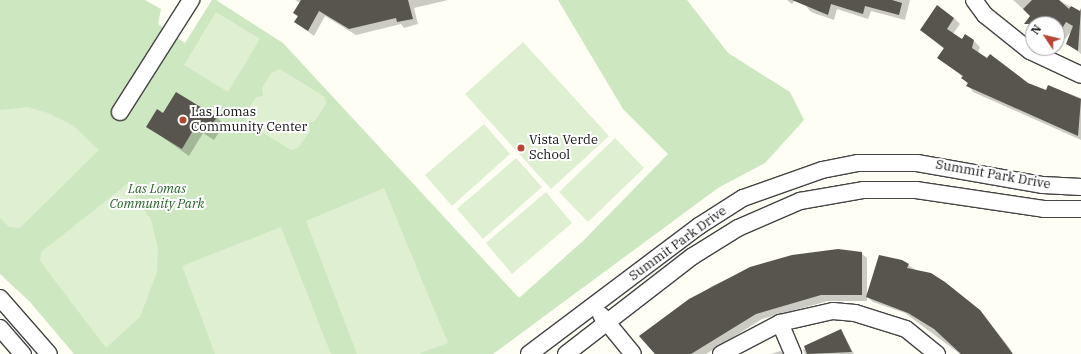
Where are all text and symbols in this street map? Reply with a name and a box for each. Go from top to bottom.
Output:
north arrow [1025,16,1065,56]
text: N [1028,22,1044,37]
place label: Las Lomas Community Center [191,105,307,136]
marker: Las Lomas Community Center [178,115,188,125]
place label: Vista Verde School [529,133,598,164]
marker: Vista Verde School [516,143,526,153]
street label: Summit Park Drive [934,157,1052,193]
park label: Las Lomas Community Park [110,182,204,213]
street label: Summit Park Drive [626,203,730,285]

